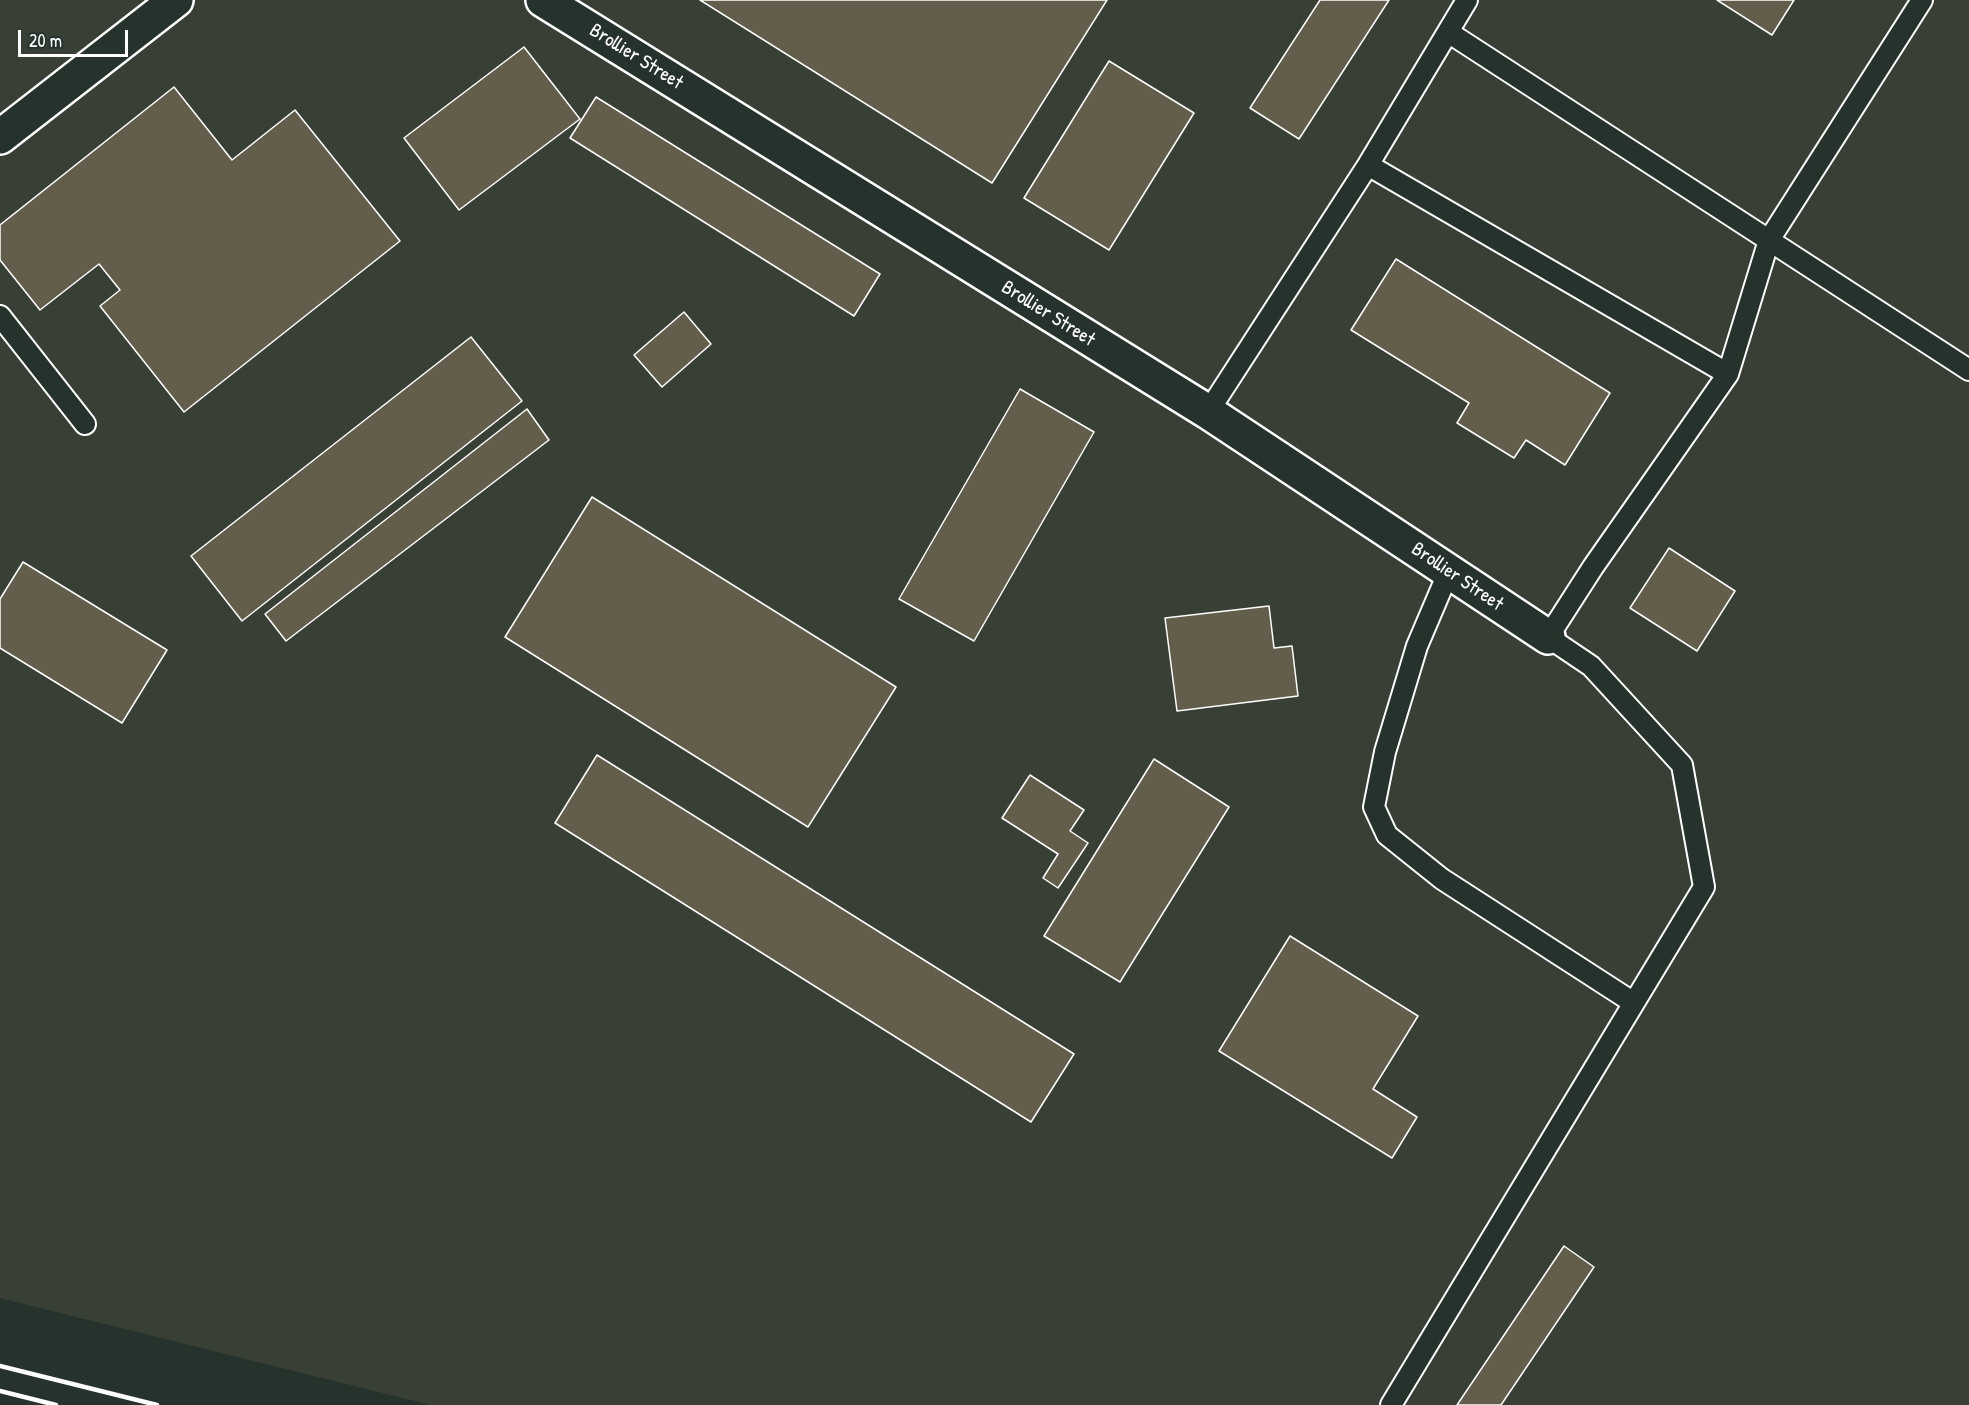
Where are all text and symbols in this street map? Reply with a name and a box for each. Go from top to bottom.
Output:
scale bar [21,18,130,56]
street label: Brollier Street [585,19,687,95]
text: 20 m [29,28,62,53]
street label: Brollier Street [997,276,1099,352]
street label: Brollier Street [1406,537,1508,617]

